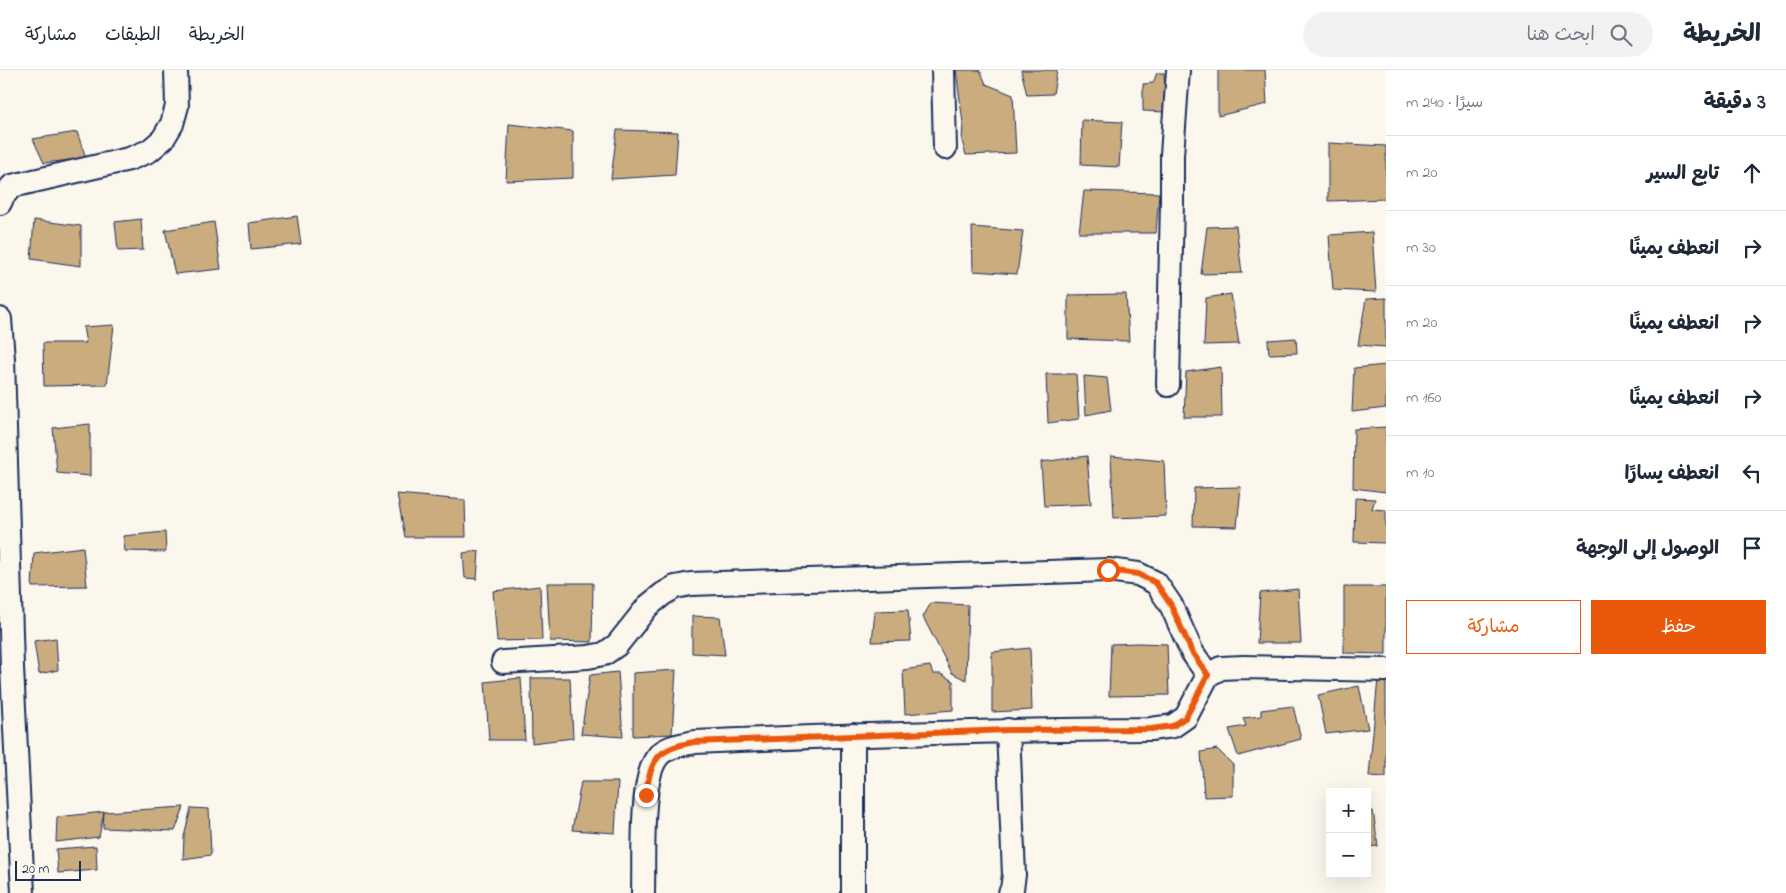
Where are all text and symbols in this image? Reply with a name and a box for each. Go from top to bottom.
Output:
search box [1303,12,1653,57]
text: الخريطة [1683,18,1761,53]
icon: search [1607,21,1635,49]
text: ابحث هنا [1527,22,1595,49]
text: مشاركة [25,23,77,49]
text: الطبقات [105,23,161,49]
text: الخريطة [189,23,245,49]
text: 3 دقيقة [1704,88,1766,118]
text: سيرًا · 240 m [1406,91,1483,115]
icon: ahead [1738,159,1766,187]
text: 20 m [1406,161,1437,185]
text: تابع السير [1647,161,1719,188]
icon: right [1738,234,1766,262]
text: 30 m [1406,236,1436,260]
text: انعطف يمينًا [1629,236,1719,263]
icon: right [1738,309,1766,337]
text: 20 m [1406,311,1437,335]
text: انعطف يمينًا [1629,311,1719,338]
icon: right [1738,384,1766,412]
text: 160 m [1406,386,1441,410]
text: انعطف يمينًا [1629,386,1719,413]
icon: left [1738,459,1766,487]
text: 10 m [1406,461,1434,485]
text: انعطف يسارًا [1624,461,1719,488]
icon: arrive [1738,534,1766,562]
text: الوصول إلى الوجهة [1576,536,1719,563]
route start [1097,559,1120,582]
button: مشاركة [1406,600,1581,654]
button: حفظ [1591,600,1766,654]
route end [635,784,658,807]
map controls [1326,788,1371,878]
button: + [1326,788,1371,833]
button: − [1326,833,1371,878]
scale bar [15,858,81,881]
text: 20 m [22,859,49,880]

